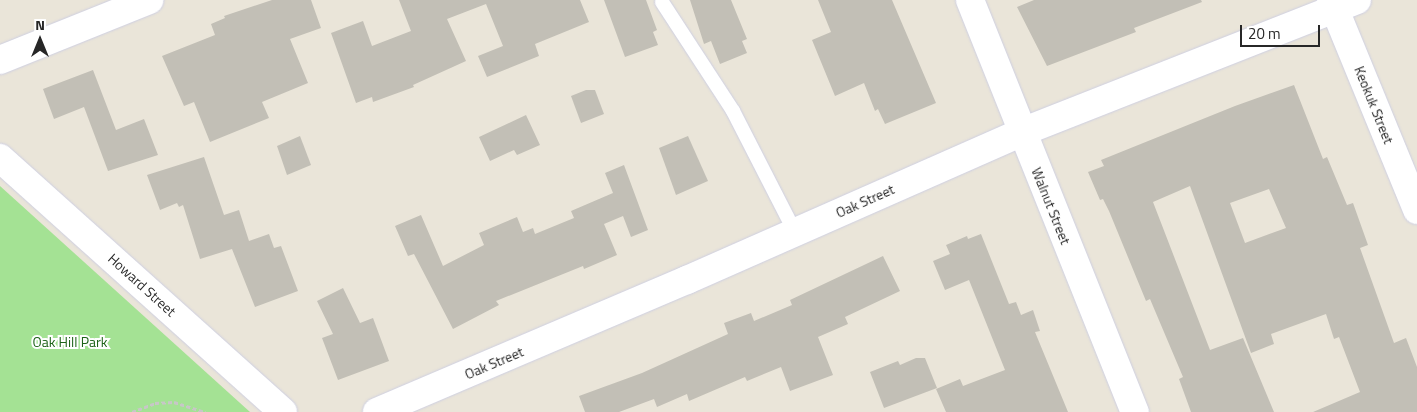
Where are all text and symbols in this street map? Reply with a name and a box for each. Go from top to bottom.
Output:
text: N [35,14,45,35]
north arrow [15,15,65,65]
scale bar [1242,15,1322,47]
text: 20 m [1248,22,1281,45]
street label: Keokuk Street [1351,64,1397,146]
street label: Walnut Street [1028,165,1074,247]
street label: Oak Street [833,181,897,221]
street label: Howard Street [105,250,179,320]
park label: Oak Hill Park [33,334,107,350]
street label: Oak Street [462,343,526,383]

